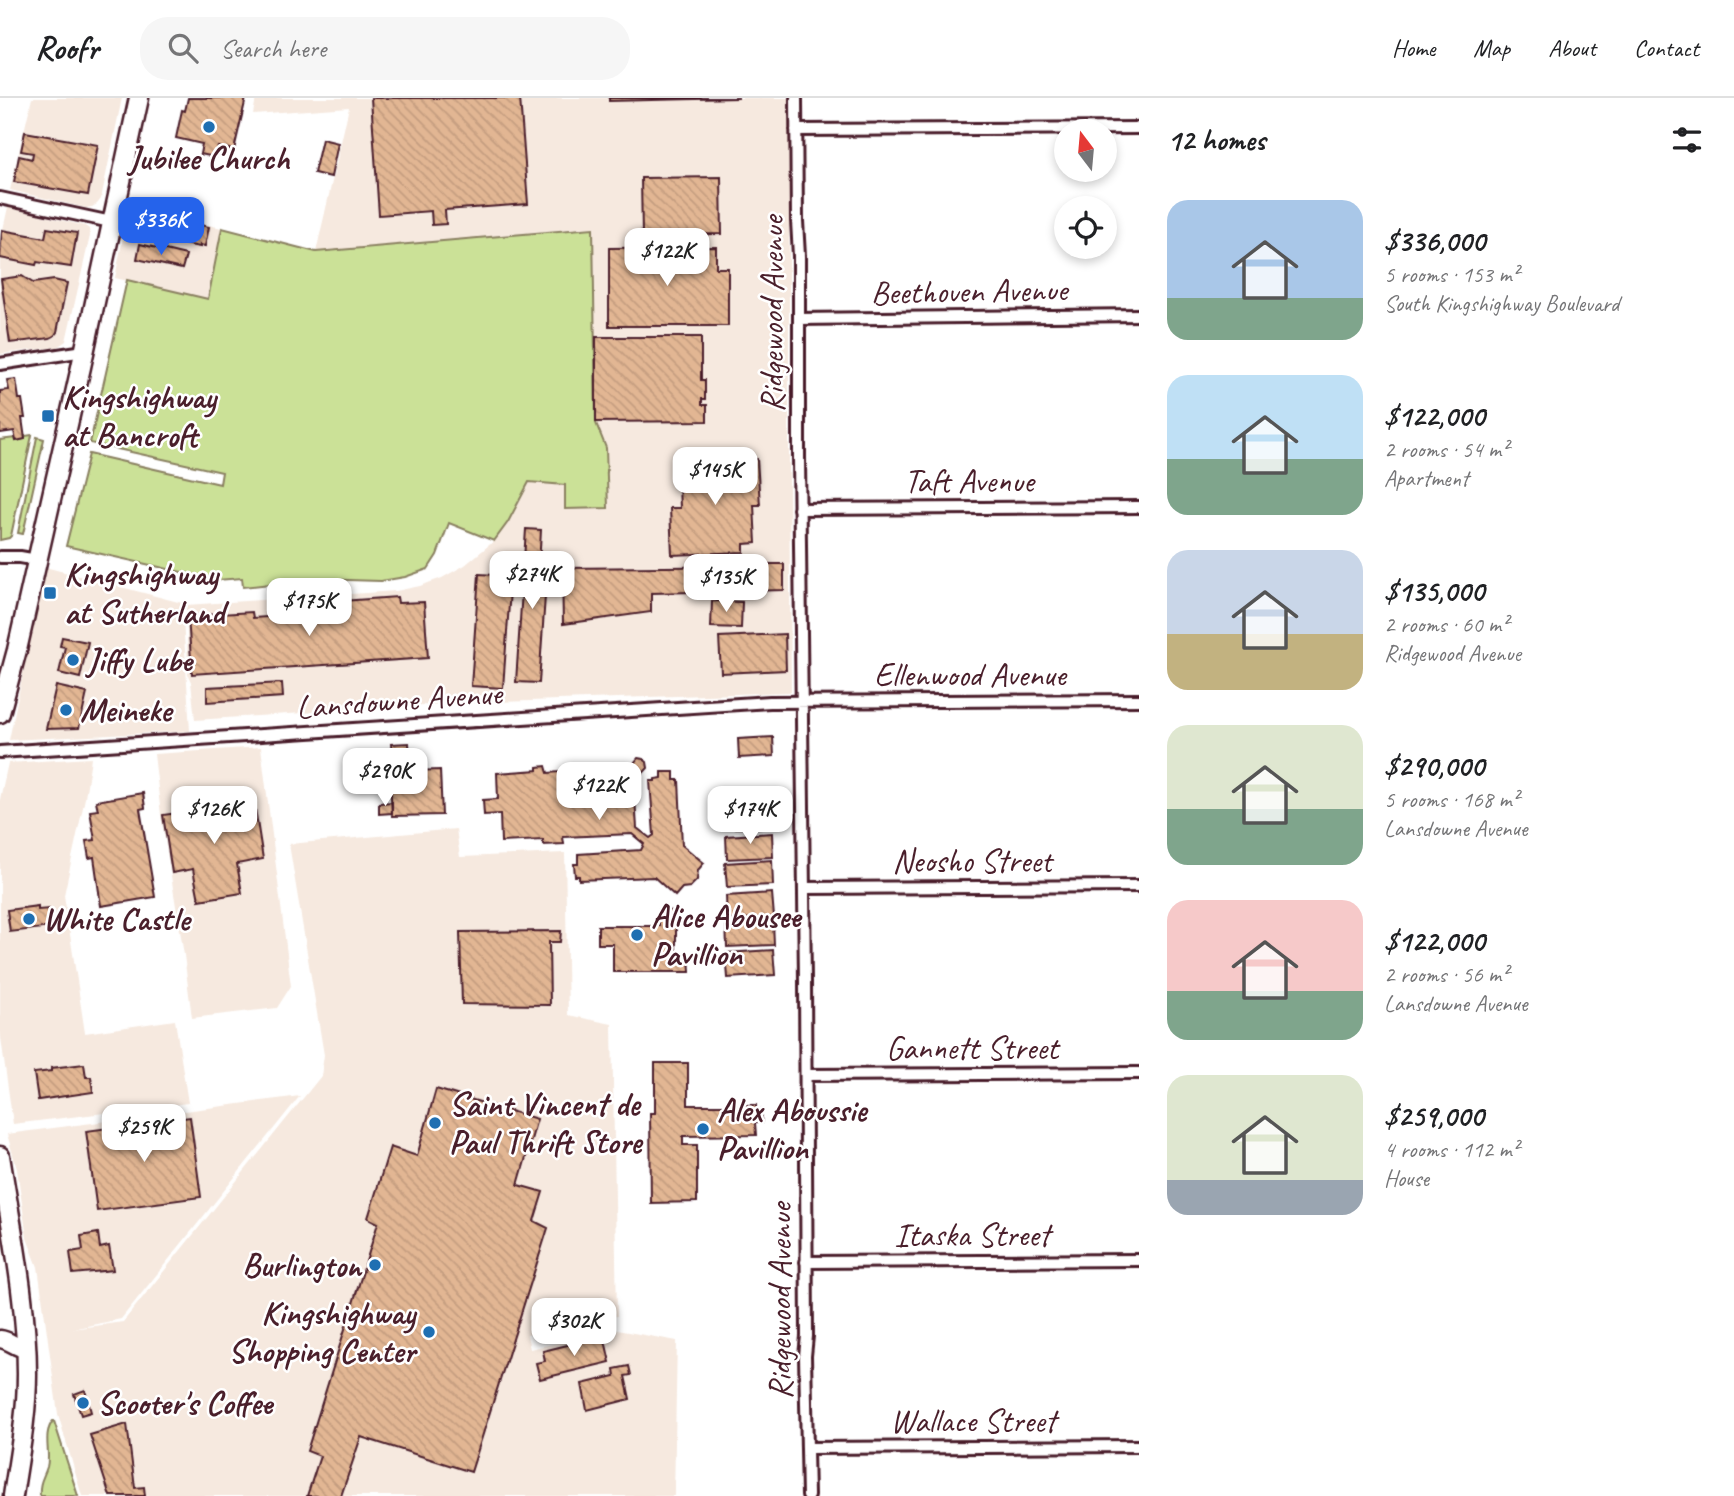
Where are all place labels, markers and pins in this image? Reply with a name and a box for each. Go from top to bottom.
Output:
marker: Jubilee Church [201,119,217,135]
place label: Jubilee Church [127,137,290,179]
pin: $336K [112,198,210,257]
pin: $122K [618,228,716,288]
place label: Kingshighway at Bancroft [62,376,219,456]
marker: Kingshighway at Bancroft [40,408,56,424]
pin: $145K [666,448,764,507]
pin: $274K [483,552,581,611]
place label: Kingshighway at Sutherland [64,553,230,633]
pin: $135K [677,554,775,614]
pin: $175K [260,578,358,638]
marker: Kingshighway at Sutherland [42,585,58,601]
place label: Jiffy Lube [85,639,195,681]
marker: Jiffy Lube [65,652,81,668]
place label: Meineke [80,689,174,731]
marker: Meineke [58,702,74,718]
pin: $290K [336,748,434,808]
pin: $122K [550,762,648,822]
pin: $126K [165,786,263,846]
pin: $174K [701,786,799,846]
place label: Alice Abousee Pavillion [651,895,803,975]
place label: White Castle [43,898,192,940]
marker: White Castle [21,911,37,927]
marker: Alice Abousee Pavillion [629,927,645,943]
place label: Saint Vincent de Paul Thrift Store [449,1083,644,1163]
place label: Alex Aboussie Pavillion [717,1089,869,1169]
pin: $259K [95,1104,193,1164]
marker: Saint Vincent de Paul Thrift Store [427,1115,443,1131]
marker: Alex Aboussie Pavillion [695,1121,711,1137]
place label: Burlington [242,1244,363,1286]
marker: Burlington [367,1257,383,1273]
place label: Kingshighway Shopping Center [228,1292,418,1372]
pin: $302K [525,1298,623,1358]
marker: Kingshighway Shopping Center [421,1324,437,1340]
place label: Scooter's Coffee [97,1382,275,1424]
marker: Scooter's Coffee [75,1395,91,1411]

